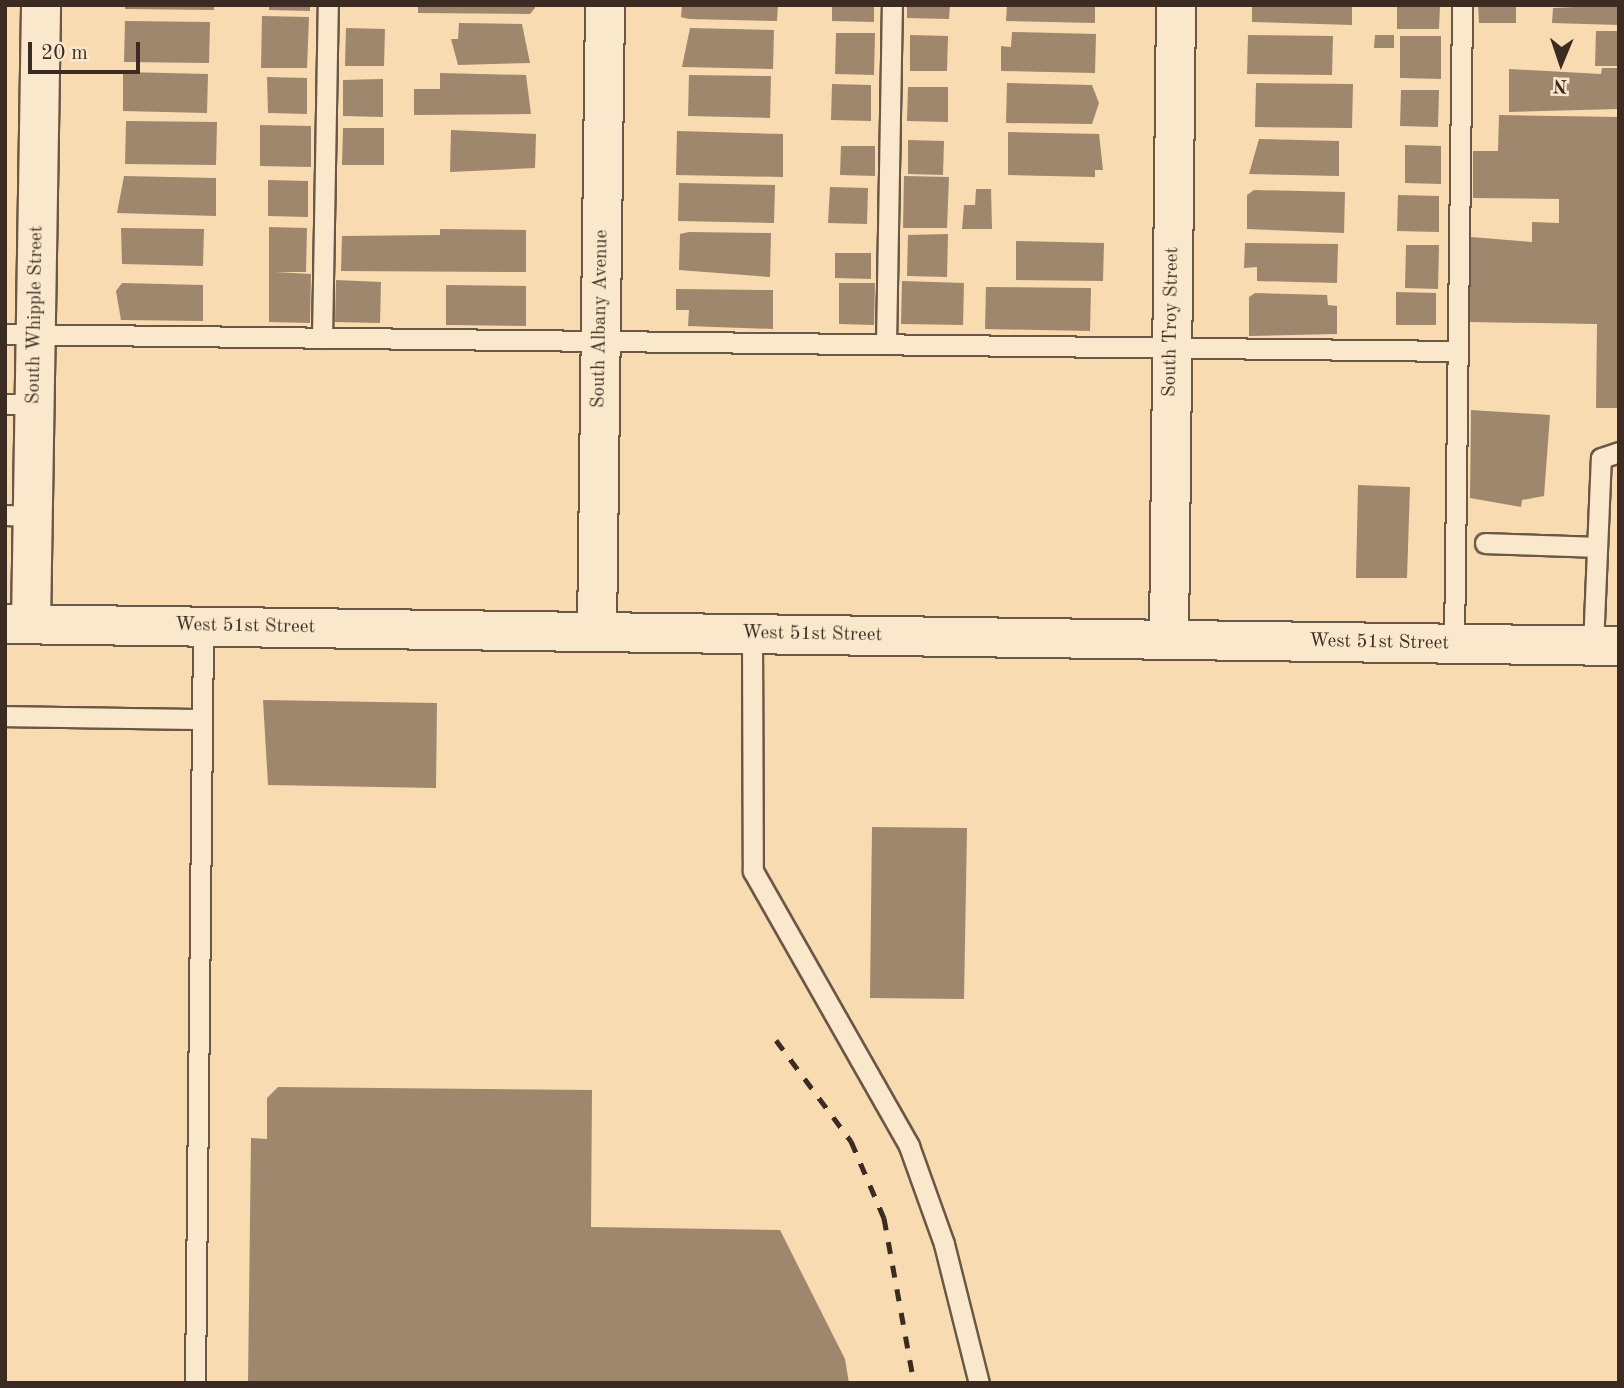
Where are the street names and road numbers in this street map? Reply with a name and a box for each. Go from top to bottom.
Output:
street label: South Whipple Street [23,225,49,405]
street label: South Albany Avenue [588,230,614,408]
street label: South Troy Street [1159,247,1185,397]
street label: West 51st Street [175,614,315,640]
street label: West 51st Street [742,622,882,648]
street label: West 51st Street [1309,630,1449,656]

